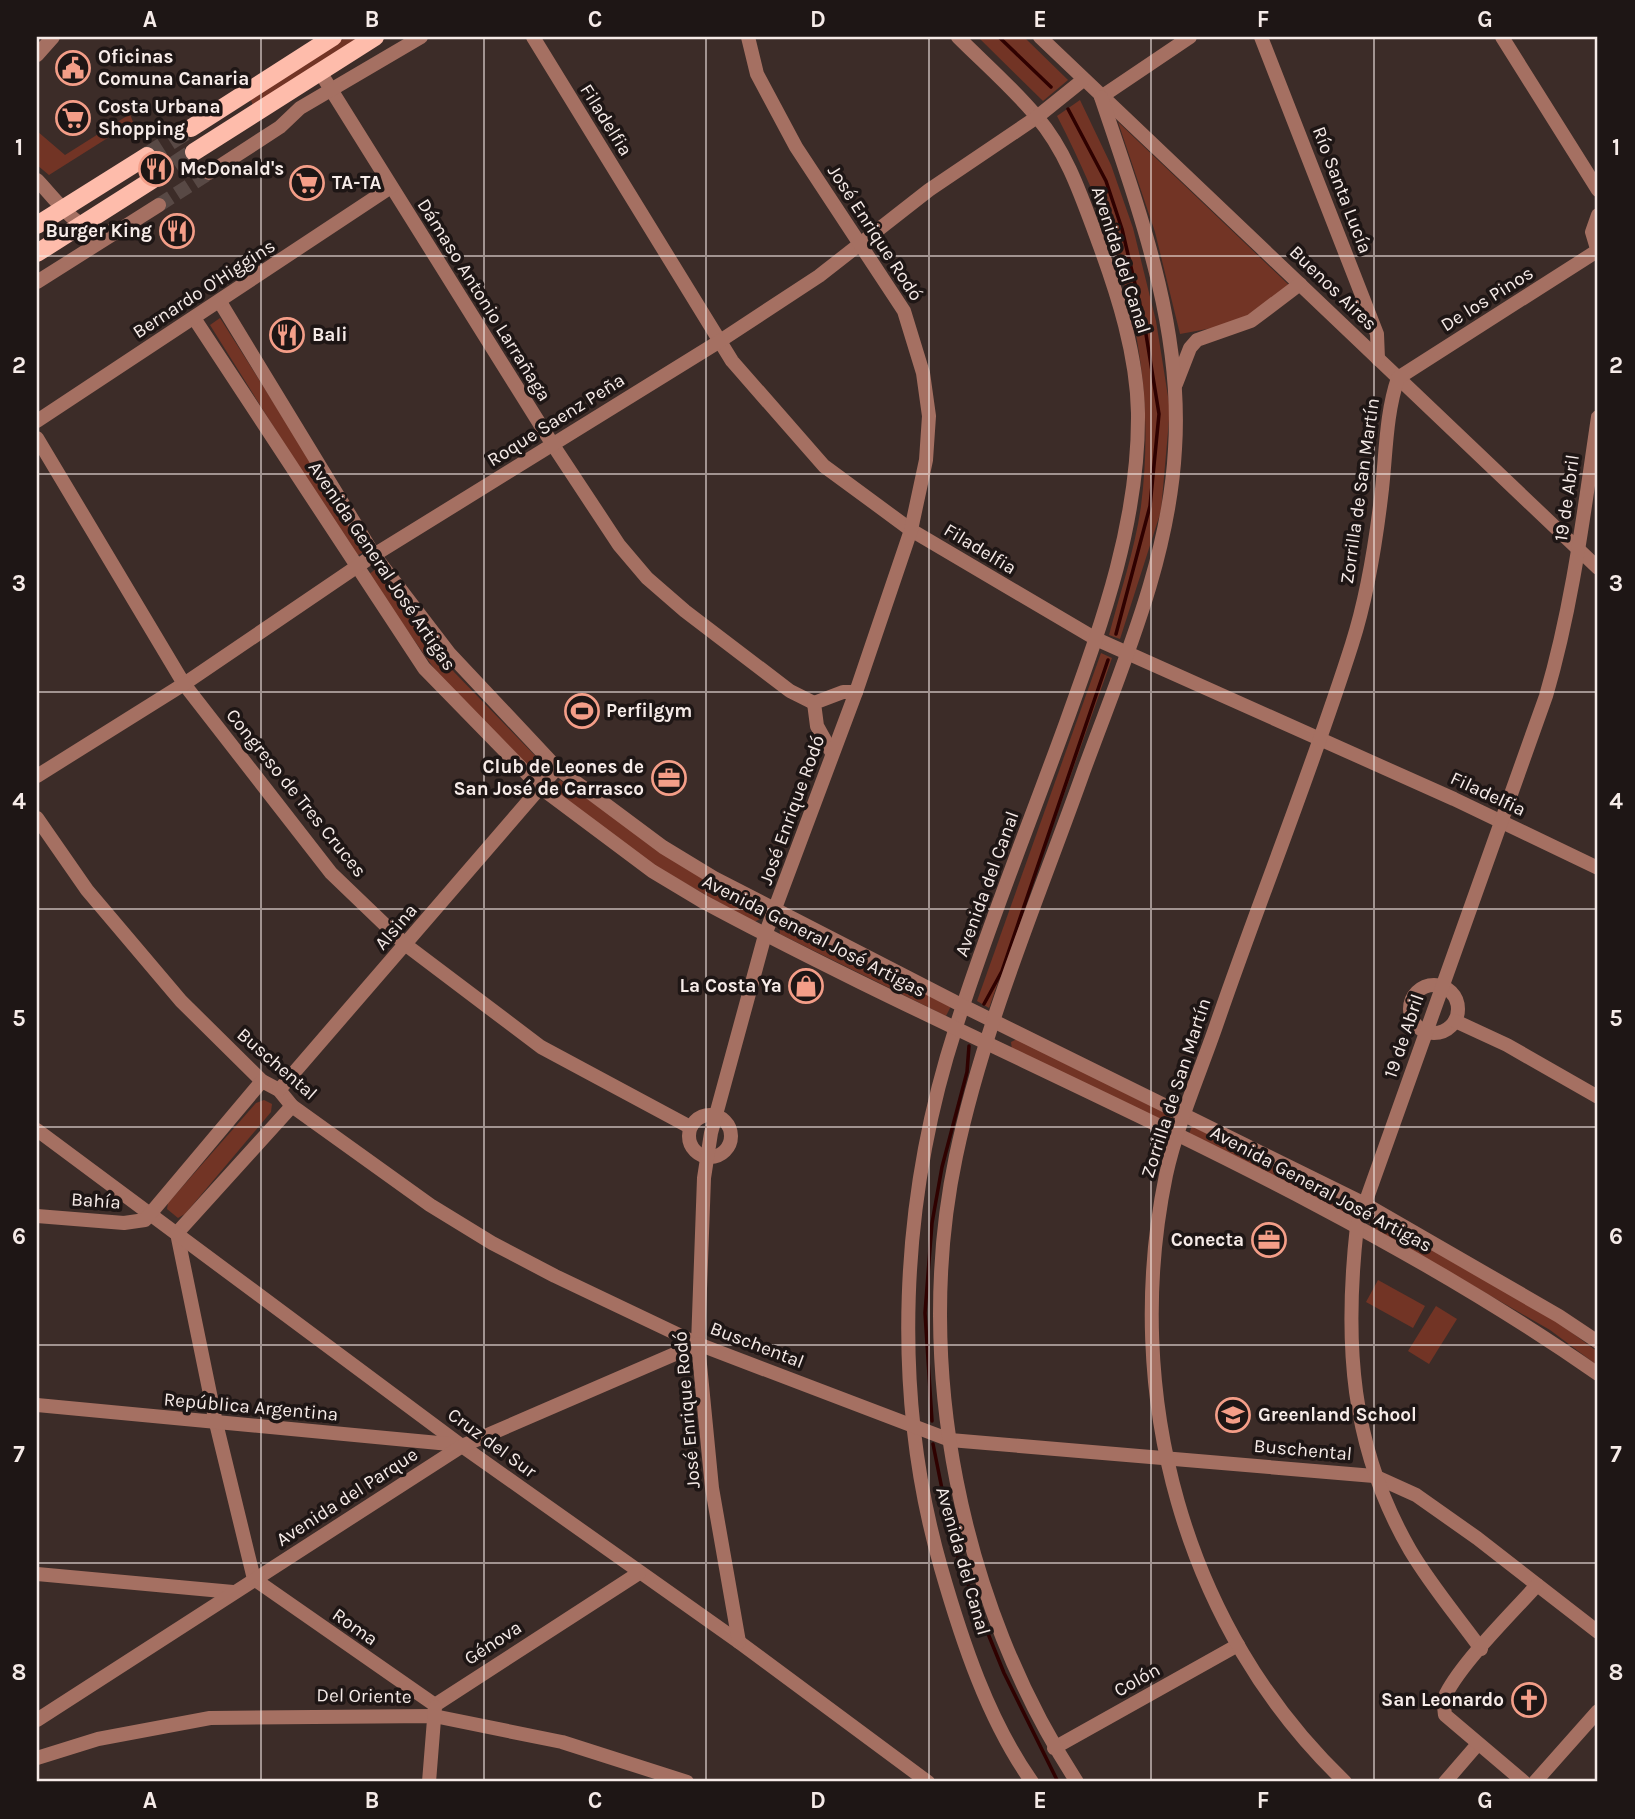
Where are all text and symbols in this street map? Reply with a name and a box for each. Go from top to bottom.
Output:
text: A [143,6,157,33]
text: B [365,6,379,33]
text: C [588,6,602,33]
text: D [810,6,826,33]
text: E [1033,6,1047,33]
text: F [1257,6,1269,33]
text: G [1477,6,1493,33]
place label: Oficinas Comuna Canaria [98,46,249,90]
public building icon: Oficinas Comuna Canaria [54,49,92,87]
street label: Filadelfia [575,80,637,160]
place label: Costa Urbana Shopping [98,96,221,140]
supermarket icon: Costa Urbana Shopping [54,99,92,137]
street label: Río Santa Lucía [1308,123,1376,257]
text: 1 [15,134,23,161]
text: 1 [1612,134,1620,161]
restaurant icon: McDonald's [137,150,175,188]
place label: McDonald's [180,158,284,180]
street label: José Enrique Rodó [823,161,927,305]
supermarket icon: TA-TA [288,164,326,202]
place label: TA-TA [332,172,381,194]
street label: Avenida del Canal [1087,184,1155,336]
street label: Dámaso Antonio Larrañaga [412,195,556,405]
restaurant icon: Burger King [158,212,196,250]
place label: Burger King [46,220,152,242]
street label: Bernardo O'Higgins [129,235,279,343]
street label: Buenos Aires [1285,241,1381,335]
street label: De los Pinos [1437,262,1537,336]
restaurant icon: Bali [268,316,306,354]
place label: Bali [312,324,347,346]
text: 2 [12,352,26,379]
text: 2 [1609,352,1623,379]
street label: Roque Saenz Peña [483,369,629,471]
street label: Zorrilla de San Martín [1336,396,1384,586]
street label: 19 de Abril [1550,453,1584,543]
street label: Avenida General José Artigas [304,457,460,675]
street label: Filadelfia [940,519,1020,579]
text: 3 [12,570,26,597]
text: 3 [1609,570,1623,597]
sports icon: Perfilgym [563,692,601,730]
place label: Perfilgym [606,700,692,722]
street label: Congreso de Tres Cruces [221,704,371,882]
street label: José Enrique Rodó [755,732,829,888]
place label: Club de Leones de San José de Carrasco [453,756,644,800]
office icon: Club de Leones de San José de Carrasco [650,759,688,797]
street label: Filadelfia [1447,767,1529,821]
text: 4 [12,788,26,815]
text: 4 [1609,788,1623,815]
street label: Avenida del Canal [950,808,1024,960]
street label: Avenida General José Artigas [699,870,929,1002]
street label: Alsina [370,899,422,955]
shop icon: La Costa Ya [787,967,825,1005]
place label: La Costa Ya [680,975,782,997]
street label: 19 de Abril [1379,991,1429,1081]
street label: Zorrilla de San Martín [1137,995,1215,1181]
text: 5 [12,1005,26,1032]
text: 5 [1609,1005,1623,1032]
street label: Buschental [233,1023,321,1105]
street label: Avenida General José Artigas [1207,1121,1435,1257]
street label: Bahía [70,1188,122,1214]
office icon: Conecta [1250,1221,1288,1259]
text: 6 [12,1223,26,1250]
text: 6 [1609,1223,1623,1250]
place label: Conecta [1171,1229,1244,1251]
street label: Buschental [707,1317,807,1373]
street label: José Enrique Rodó [669,1331,705,1489]
street label: República Argentina [163,1388,339,1426]
school or university icon: Greenland School [1214,1396,1252,1434]
street label: Cruz del Sur [443,1403,541,1483]
place label: Greenland School [1258,1404,1417,1426]
street label: Buschental [1253,1435,1353,1465]
text: 7 [13,1441,25,1468]
text: 7 [1610,1441,1622,1468]
street label: Avenida del Parque [272,1443,422,1551]
street label: Avenida del Canal [931,1484,995,1638]
street label: Roma [328,1604,382,1650]
street label: Génova [460,1616,526,1670]
street label: Colón [1110,1658,1164,1702]
text: 8 [12,1659,26,1686]
text: 8 [1609,1659,1623,1686]
church icon: San Leonardo [1510,1681,1548,1719]
street label: Del Oriente [316,1684,412,1708]
place label: San Leonardo [1381,1689,1504,1711]
text: A [143,1787,157,1814]
text: B [365,1787,379,1814]
text: C [588,1787,602,1814]
text: D [810,1787,826,1814]
text: E [1033,1787,1047,1814]
text: F [1257,1787,1269,1814]
text: G [1477,1787,1493,1814]

